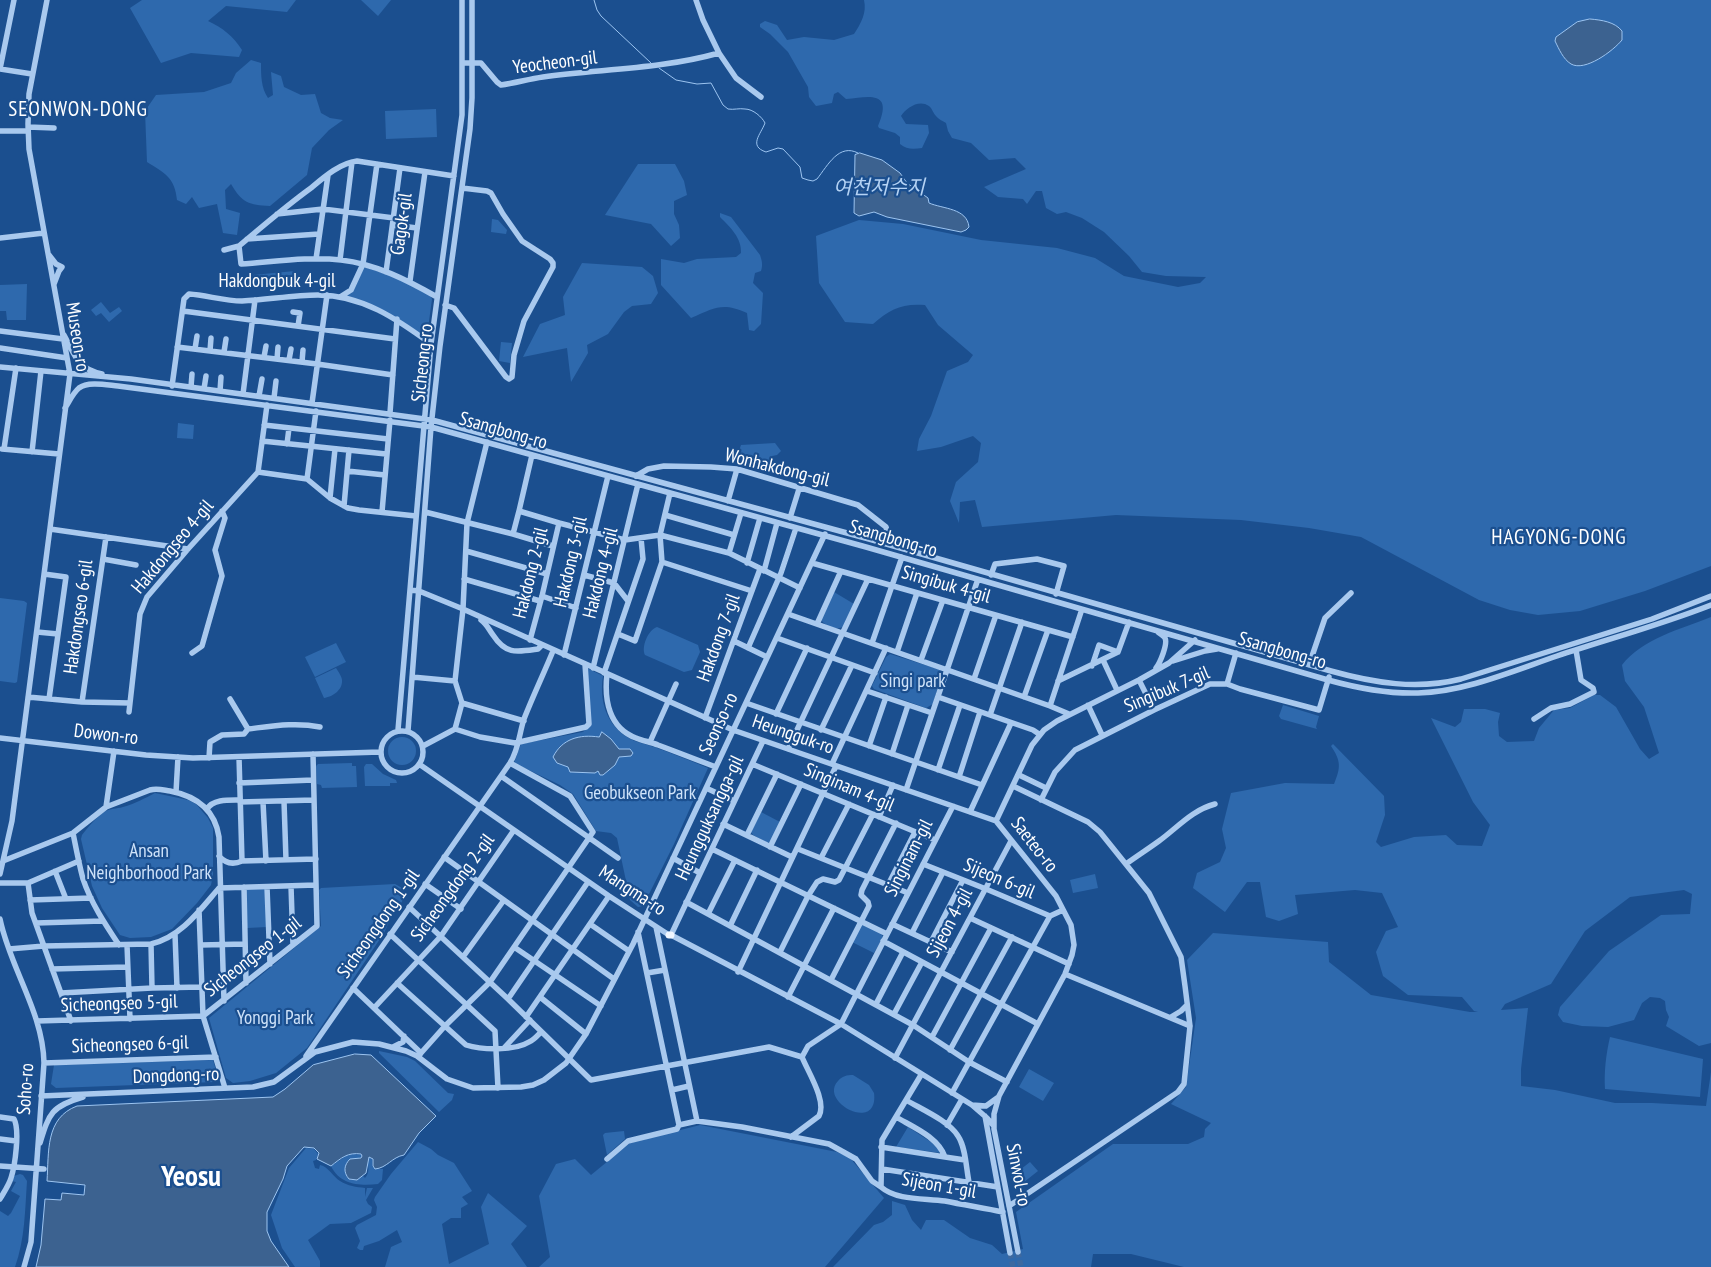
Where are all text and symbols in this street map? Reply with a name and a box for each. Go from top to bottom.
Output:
street label: Yeocheon-gil [512,47,598,79]
district label: SEONWON-DONG [7,97,149,123]
water label: 여천저수지 [833,176,925,200]
street label: Gagok-gil [386,192,418,256]
street label: Hakdongbuk 4-gil [219,271,335,293]
street label: Museon-ro [60,301,94,373]
street label: Sicheong-ro [408,323,438,403]
street label: Ssangbong-ro [456,408,550,454]
street label: Wonhakdong-gil [722,444,832,492]
street label: Hakdongseo 4-gil [127,495,219,599]
street label: Hakdong 3-gil [549,514,593,610]
street label: Ssangbong-ro [846,516,940,562]
street label: Hakdong 2-gil [509,525,553,621]
street label: Hakdong 4-gil [579,525,623,621]
district label: HAGYONG-DONG [1490,525,1628,551]
street label: Hakdongseo 6-gil [60,558,98,676]
street label: Singibuk 4-gil [899,561,993,609]
street label: Hakdong 7-gil [693,591,745,685]
street label: Ssangbong-ro [1235,628,1329,674]
street label: Singibuk 7-gil [1121,662,1213,718]
park label: Singi park [880,671,946,693]
street label: Seonso-ro [695,689,743,759]
street label: Heungguk-ro [749,710,837,760]
street label: Dowon-ro [73,720,139,750]
street label: Heungguksangga-gil [671,752,749,884]
street label: Singinam 4-gil [800,759,898,817]
park label: Geobukseon Park [584,783,696,805]
street label: Saeteo-ro [1005,813,1063,877]
street label: Singinam-gil [880,816,938,900]
street label: Sicheongdong 2-gil [406,830,500,946]
park label: Ansan Neighborhood Park [86,841,212,885]
street label: Sijeon 6-gil [960,854,1038,904]
street label: Mangma-ro [594,861,670,921]
street label: Sicheongdong 1-gil [333,865,425,983]
street label: Sijeon 4-gil [922,884,978,962]
street label: Sicheongseo 1-gil [200,912,306,1002]
street label: Sicheongseo 5-gil [60,991,178,1017]
park label: Yonggi Park [237,1008,313,1030]
street label: Sicheongseo 6-gil [71,1032,189,1058]
street label: Soho-ro [13,1062,39,1116]
street label: Dongdong-ro [132,1063,220,1089]
street label: Sinwol-ro [1001,1142,1035,1208]
district label: Yeosu [161,1161,221,1195]
street label: Sijeon 1-gil [900,1168,978,1204]

